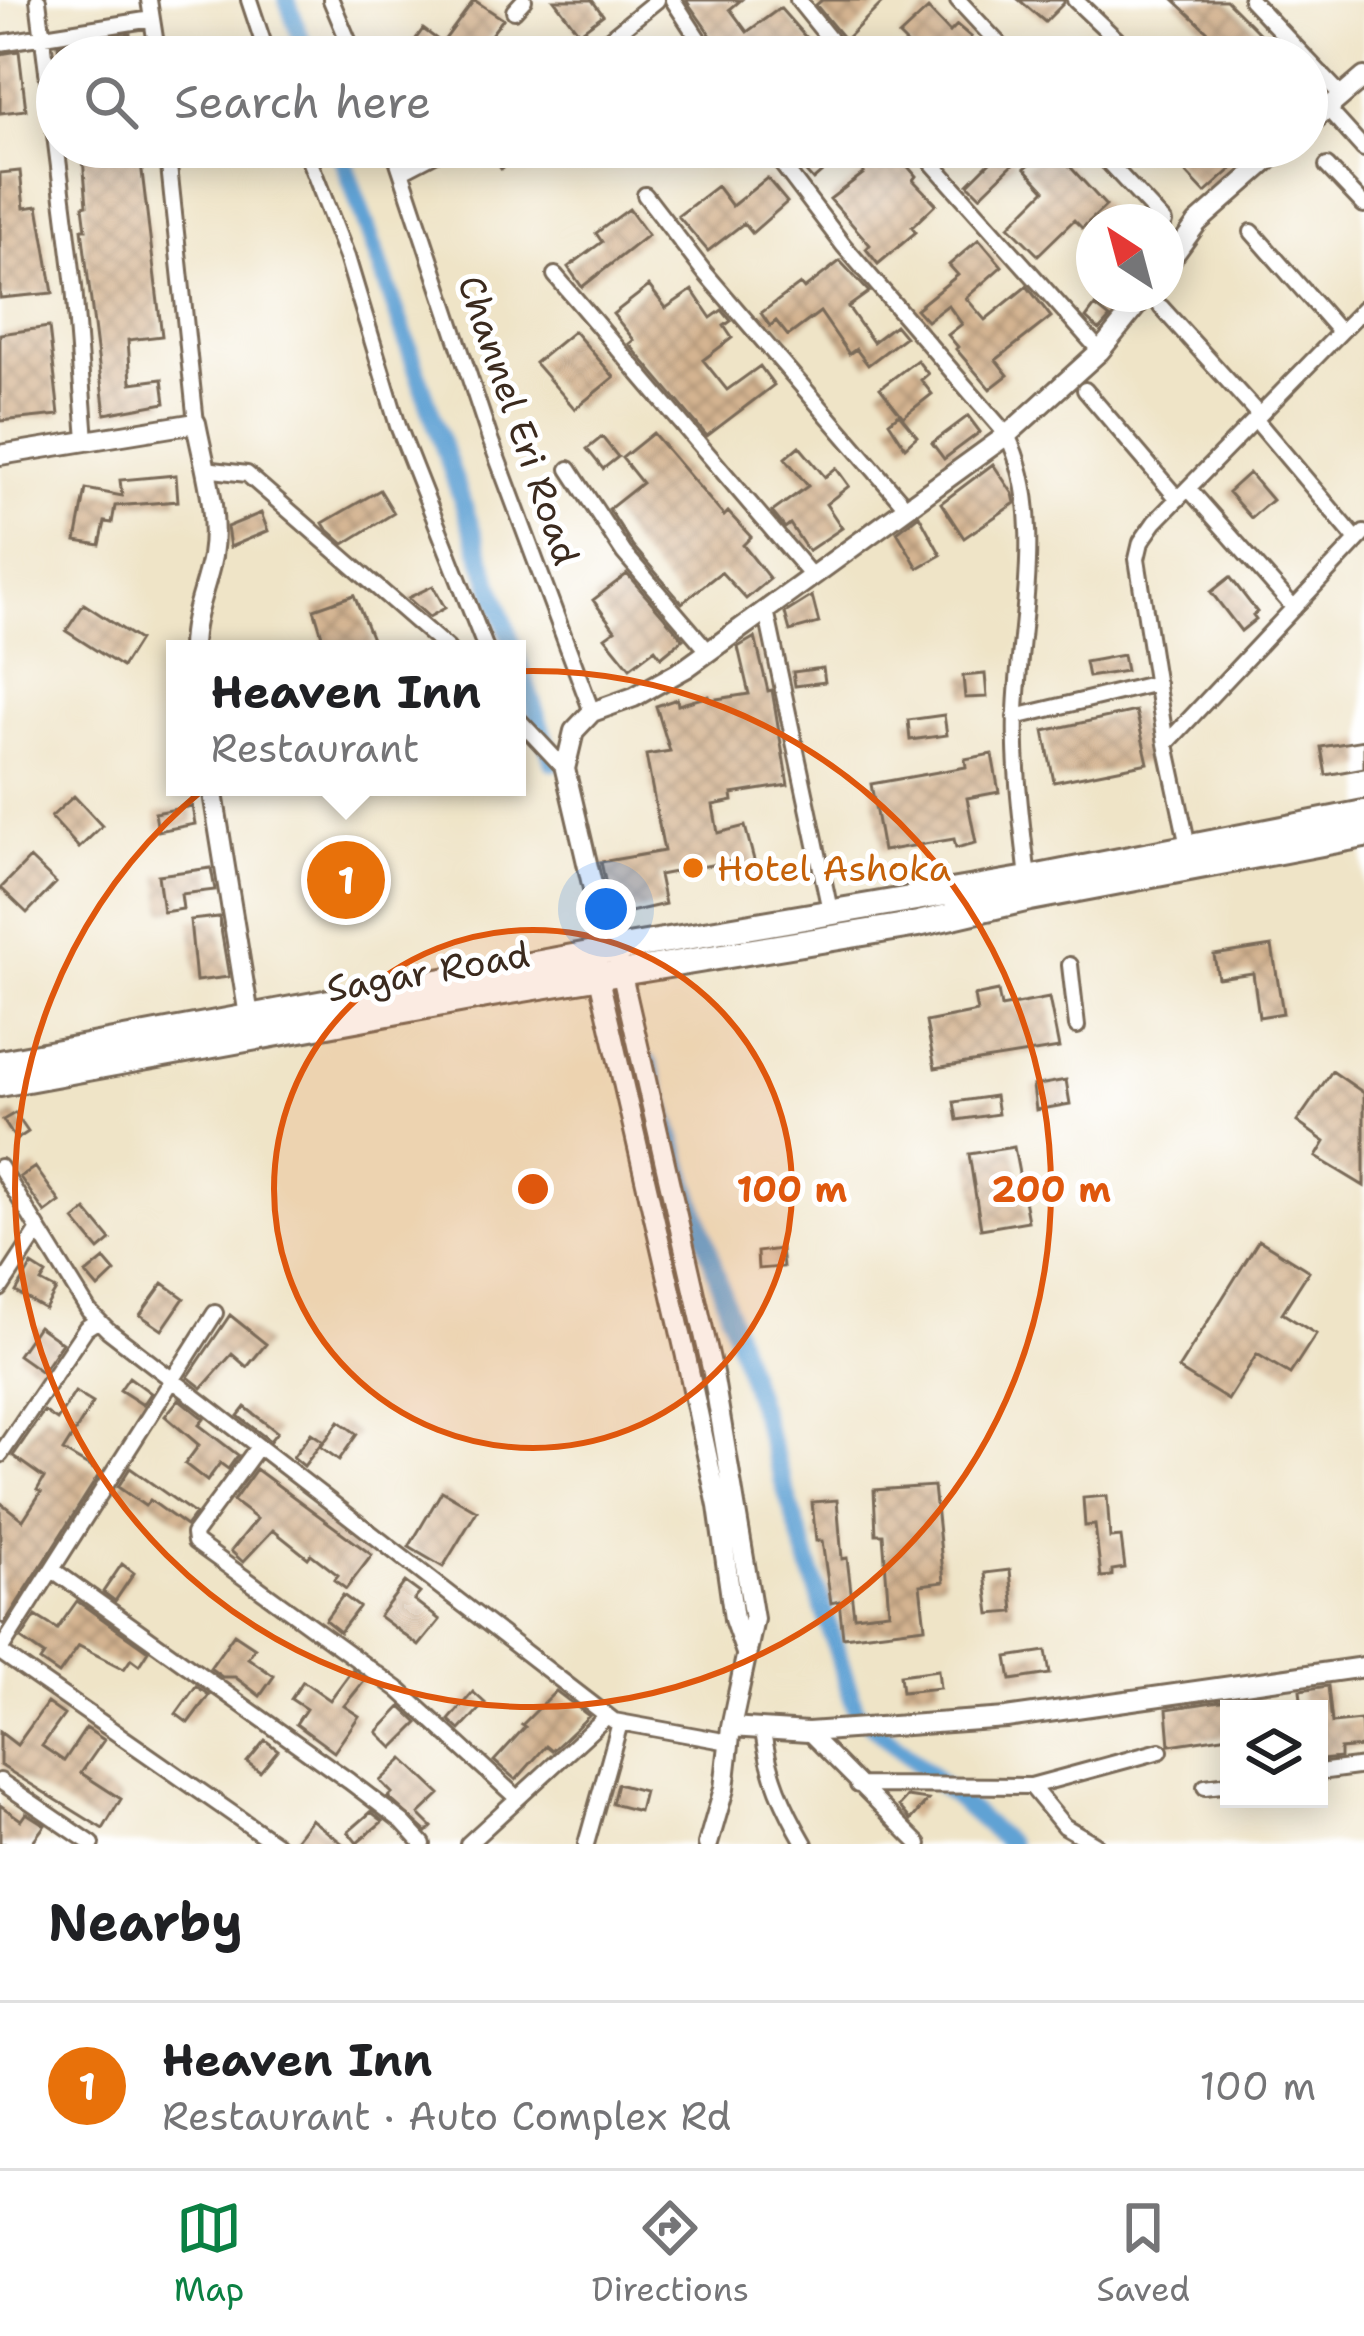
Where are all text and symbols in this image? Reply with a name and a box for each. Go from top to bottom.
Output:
search box [36,36,1328,168]
icon: search [78,69,144,135]
text: Search here [174,72,431,132]
north arrow [1076,204,1184,312]
street label: Channel Eri Road [446,269,591,571]
popup [166,640,526,796]
text: Heaven Inn [211,662,481,722]
text: Restaurant [211,722,420,774]
pin: 1 [307,835,385,925]
place label: Hotel Ashoka [717,844,951,893]
marker: Hotel Ashoka [680,855,706,881]
your location [576,879,636,939]
street label: Sagar Road [323,930,533,1013]
text: 100 m [737,1165,848,1214]
text: 200 m [991,1165,1111,1214]
centre of rings [512,1168,554,1210]
map controls [1220,1700,1328,1808]
button: layers [1220,1700,1328,1808]
text: Nearby [48,1888,243,1956]
text: Heaven Inn [162,2030,433,2090]
text: 1 [78,2060,96,2112]
text: 100 m [1200,2060,1316,2112]
text: Restaurant · Auto Complex Rd [162,2090,731,2142]
tab: Map [174,2195,244,2312]
tab: Directions [592,2195,749,2312]
tab: Saved [1097,2195,1190,2312]

